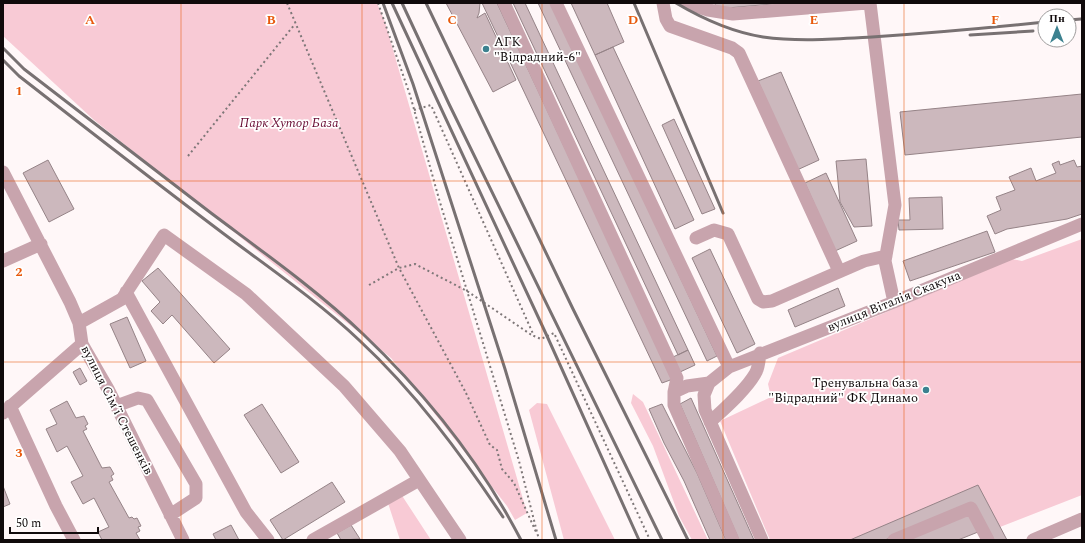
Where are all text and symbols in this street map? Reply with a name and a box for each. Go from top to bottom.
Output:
north arrow [1037,8,1077,48]
text: A [85,10,95,30]
text: B [266,10,276,30]
text: C [447,10,457,30]
text: D [628,10,638,30]
text: E [810,10,819,30]
text: F [991,10,999,30]
text: Пн [1049,10,1065,27]
place label: АГК "Відрадний-6" [494,32,581,67]
marker: АГК "Відрадний-6" [481,44,491,54]
text: 1 [15,81,23,101]
park label: Парк Хутор База [239,113,339,133]
text: 2 [15,262,23,282]
street label: вулиця Віталія Скакуна [824,265,964,337]
street label: вулиця Сімʼї Стешенків [76,342,159,479]
place label: Тренувальна база "Відрадний" ФК Динамо [768,373,919,408]
marker: Тренувальна база "Відрадний" ФК Динамо [921,385,931,395]
text: 3 [15,443,23,463]
scale bar [10,509,98,535]
text: 50 m [16,514,41,533]

